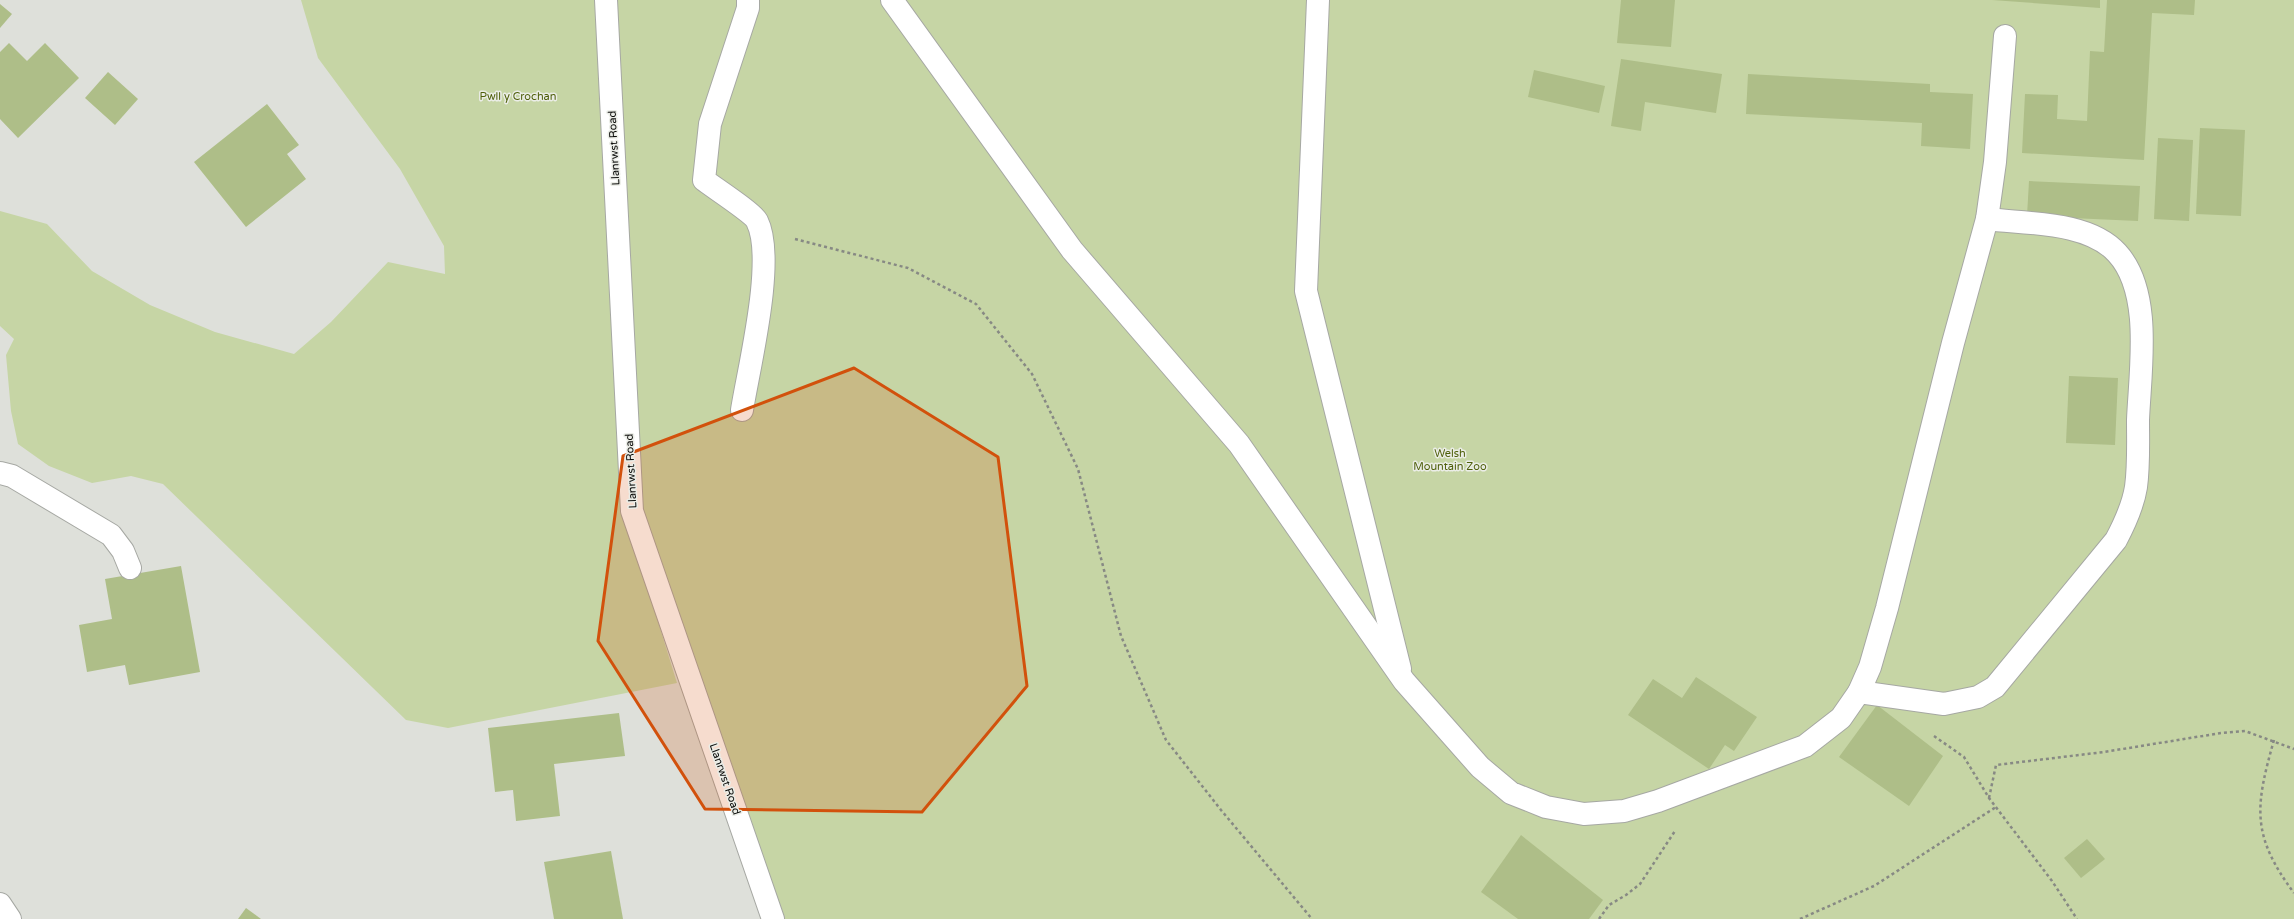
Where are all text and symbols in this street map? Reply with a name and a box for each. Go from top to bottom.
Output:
park label: Pwll y Crochan [480,90,556,103]
street label: Llanrwst Road [606,110,622,186]
street label: Llanrwst Road [623,433,639,509]
park label: Welsh Mountain Zoo [1413,447,1487,473]
street label: Llanrwst Road [707,742,743,817]

